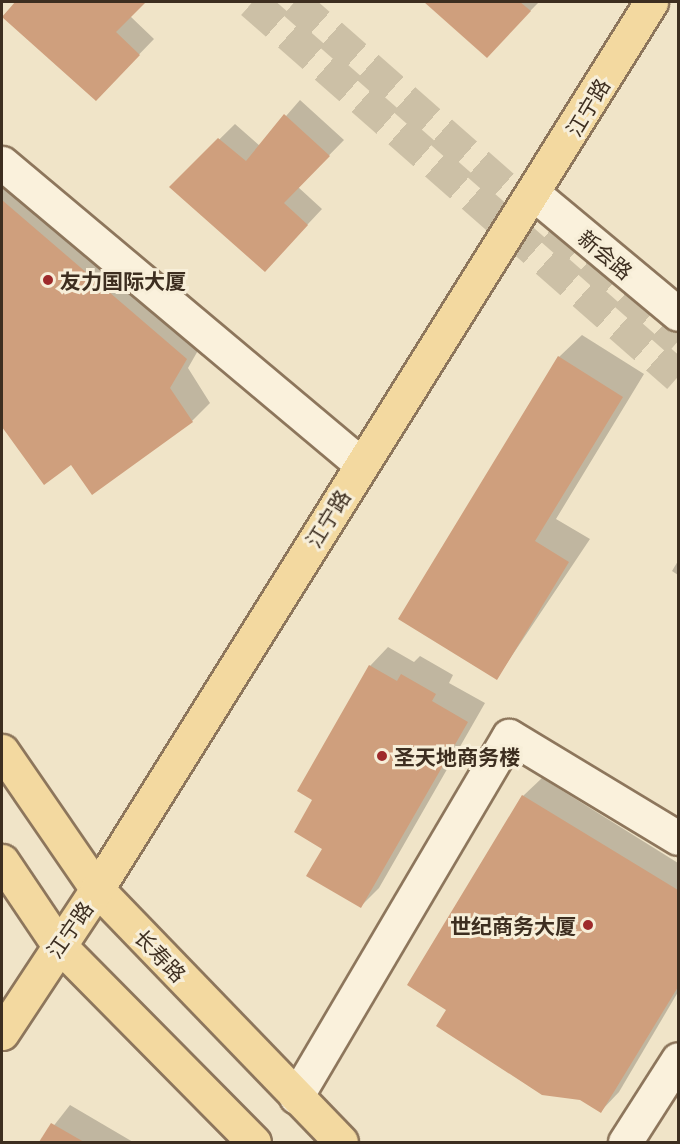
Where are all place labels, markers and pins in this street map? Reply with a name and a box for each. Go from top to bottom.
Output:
place label: 友力国际大厦 [60,267,186,293]
marker: 友力国际大厦 [41,273,55,287]
place label: 圣天地商务楼 [394,743,520,769]
marker: 圣天地商务楼 [375,749,389,763]
place label: 世纪商务大厦 [450,912,576,938]
marker: 世纪商务大厦 [581,918,595,932]

